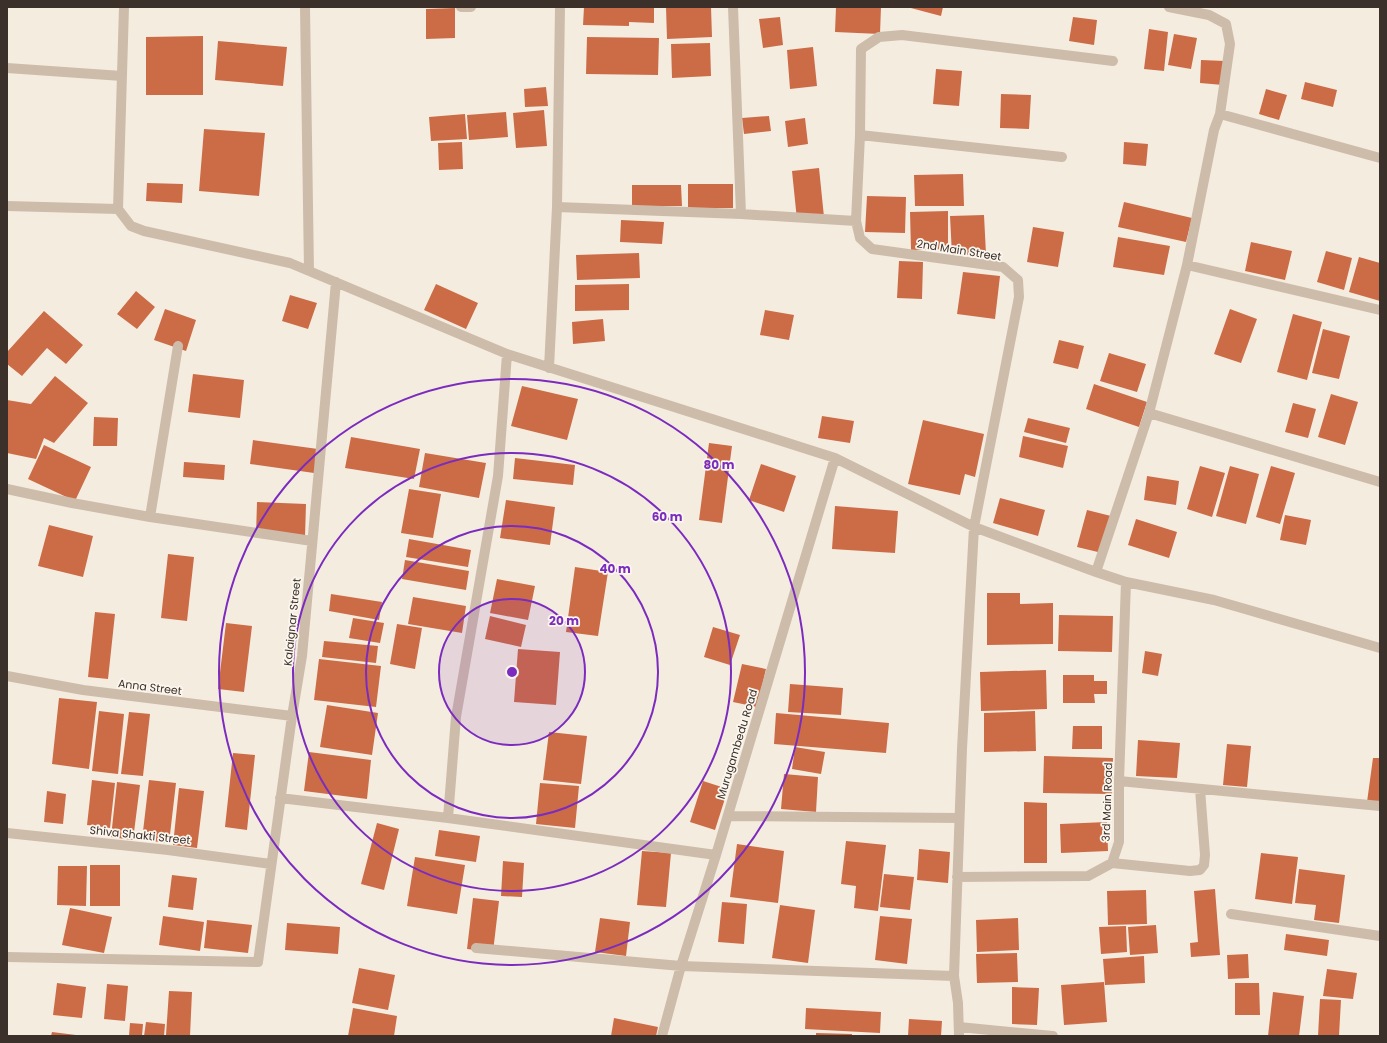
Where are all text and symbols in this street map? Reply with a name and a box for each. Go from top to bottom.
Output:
street label: 2nd Main Street [916,235,1002,265]
text: 80 m [704,456,735,473]
text: 60 m [652,508,683,525]
text: 40 m [599,560,631,577]
street label: Kalaignar Street [279,577,305,667]
text: 20 m [549,612,579,629]
centre of rings [505,665,519,679]
street label: Anna Street [117,675,183,699]
street label: Murugambedu Road [713,687,761,801]
street label: 3rd Main Road [1098,762,1116,842]
street label: Shiva Shakti Street [89,822,191,848]

